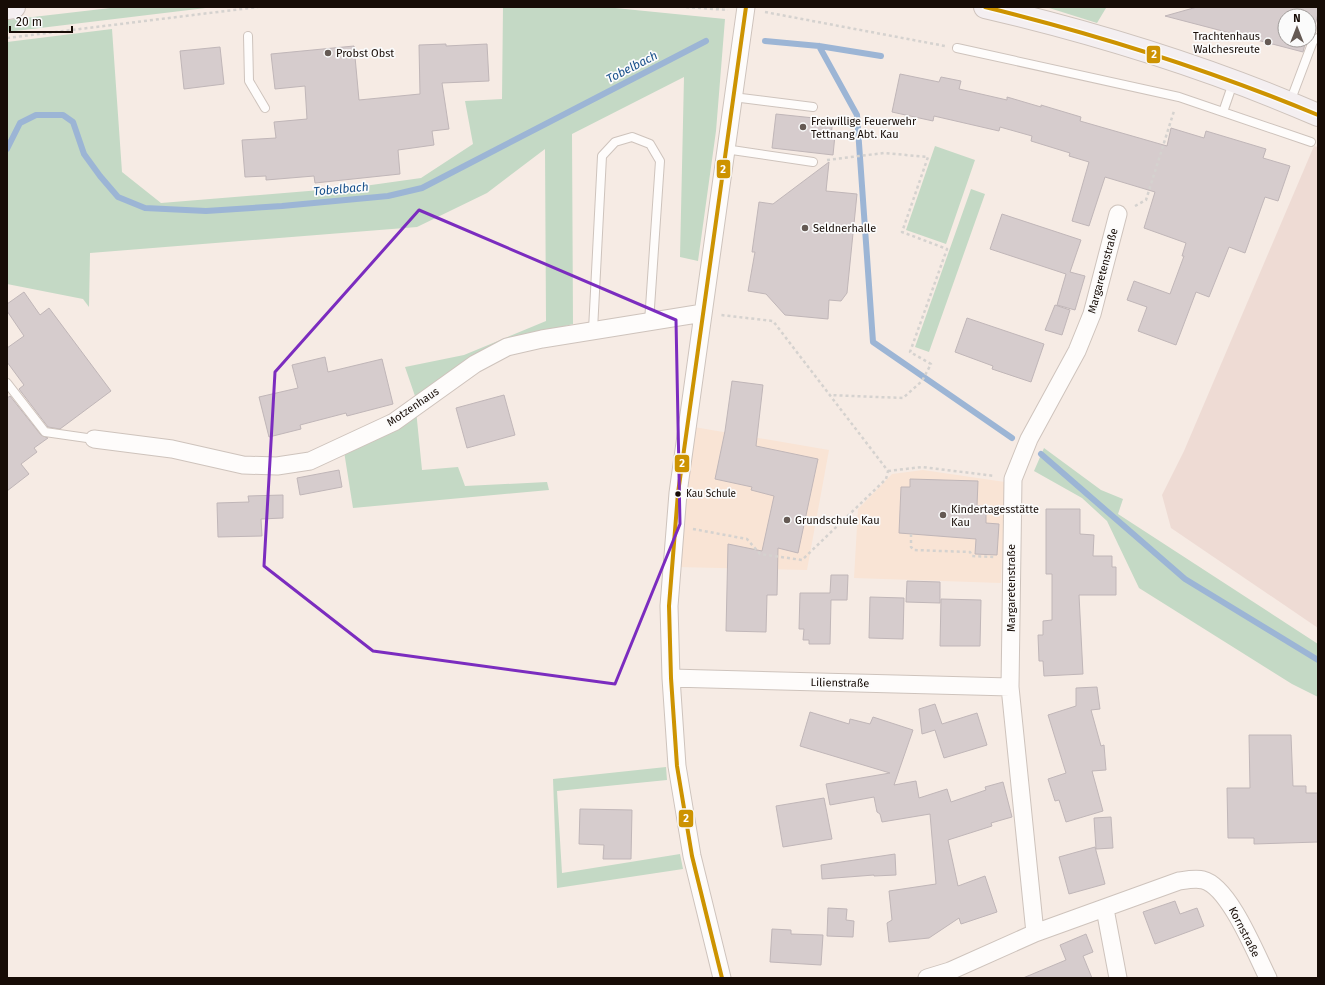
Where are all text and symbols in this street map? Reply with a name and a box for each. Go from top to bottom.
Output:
scale bar [10,8,72,34]
north arrow [1277,8,1317,48]
text: N [1293,12,1301,25]
text: 20 m [16,15,42,29]
place label: Trachtenhaus Walchesreute [1193,30,1260,56]
marker: Trachtenhaus Walchesreute [1263,37,1273,47]
line badge: 2 [1146,45,1161,64]
place label: Probst Obst [336,47,394,60]
marker: Probst Obst [323,48,333,58]
water label: Tobelbach [604,48,660,86]
text: 2 [1151,48,1157,61]
place label: Freiwillige Feuerwehr Tettnang Abt. Kau [811,115,917,141]
marker: Freiwillige Feuerwehr Tettnang Abt. Kau [798,122,808,132]
line badge: 2 [716,159,731,179]
text: 2 [720,163,726,176]
water label: Tobelbach [313,180,369,198]
place label: Seldnerhalle [813,222,876,235]
marker: Seldnerhalle [800,223,810,233]
street label: Margaretenstraße [1085,227,1121,315]
street label: Motzenhaus [384,385,442,429]
line badge: 2 [674,454,690,473]
text: 2 [679,457,685,470]
place label: Kau Schule [686,488,736,500]
marker: Kau Schule [673,489,683,499]
place label: Kindertagesstätte Kau [951,503,1039,529]
marker: Kindertagesstätte Kau [938,510,948,520]
place label: Grundschule Kau [795,514,880,527]
marker: Grundschule Kau [782,515,792,525]
street label: Margaretenstraße [1005,544,1018,632]
street label: Lilienstraße [810,676,870,690]
line badge: 2 [678,809,694,828]
text: 2 [683,812,689,825]
street label: Kornstraße [1226,905,1262,959]

